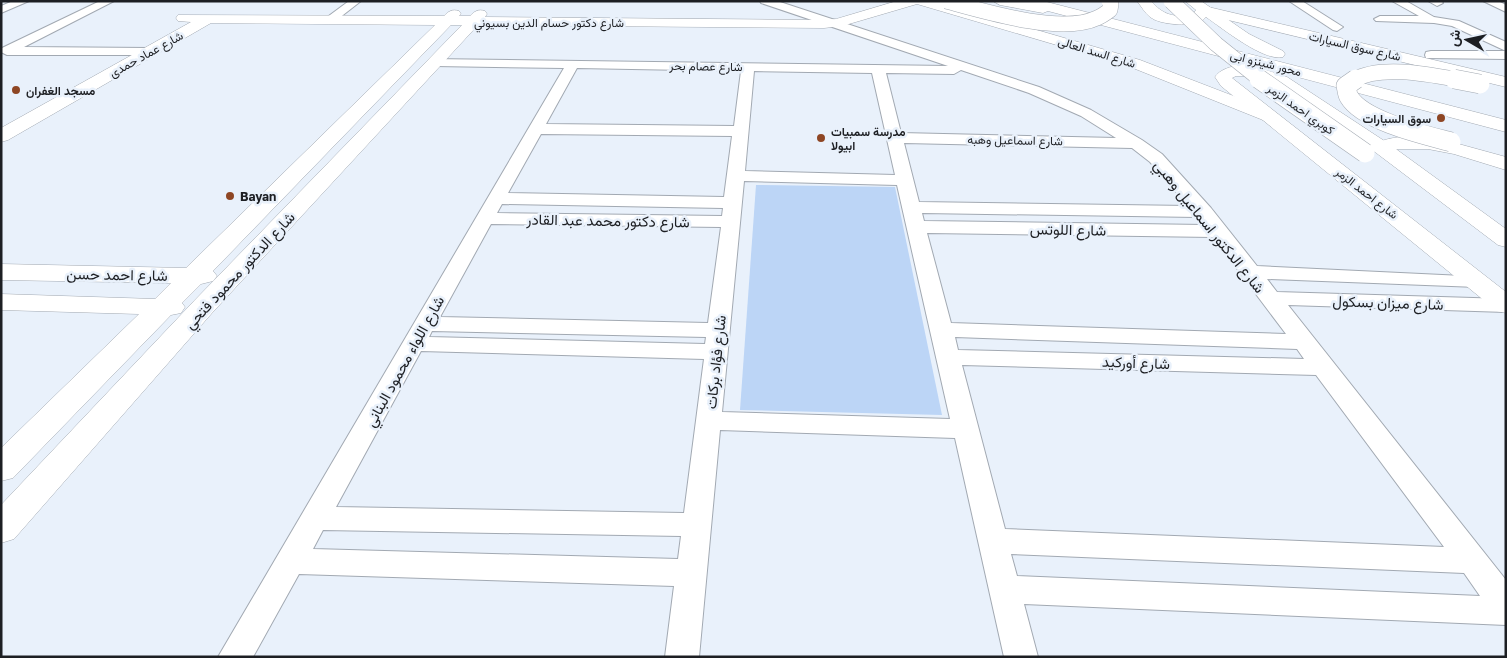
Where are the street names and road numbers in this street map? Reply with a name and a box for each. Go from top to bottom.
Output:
street label: شارع دكتور حسام الدين بسيوني [474,15,624,33]
street label: شارع عماد حمدى [107,28,186,82]
street label: شارع سوق السيارات [1307,28,1402,66]
street label: شارع السد العالى [1056,33,1138,73]
street label: محور شينزو ابى [1229,47,1303,80]
street label: شارع عصام بحر [668,58,743,76]
street label: كوبري احمد الزمر [1262,80,1337,140]
street label: شارع اسماعيل وهبه [967,132,1063,150]
street label: شارع الدكتور اسماعيل وهبي [1147,156,1269,299]
street label: شارع احمد الزمر [1331,163,1401,224]
street label: شارع الدكتور محمود فتحي [180,208,302,336]
street label: شارع دكتور محمد عبد القادر [525,210,690,233]
street label: شارع اللوتس [1030,219,1106,242]
street label: شارع احمد حسن [66,264,168,287]
street label: شارع ميزان بسكول [1332,291,1444,316]
street label: شارع اللواء محمود البناني [361,292,452,432]
street label: شارع فؤاد بركات [701,314,732,410]
street label: شارع أوركيد [1102,352,1170,375]

